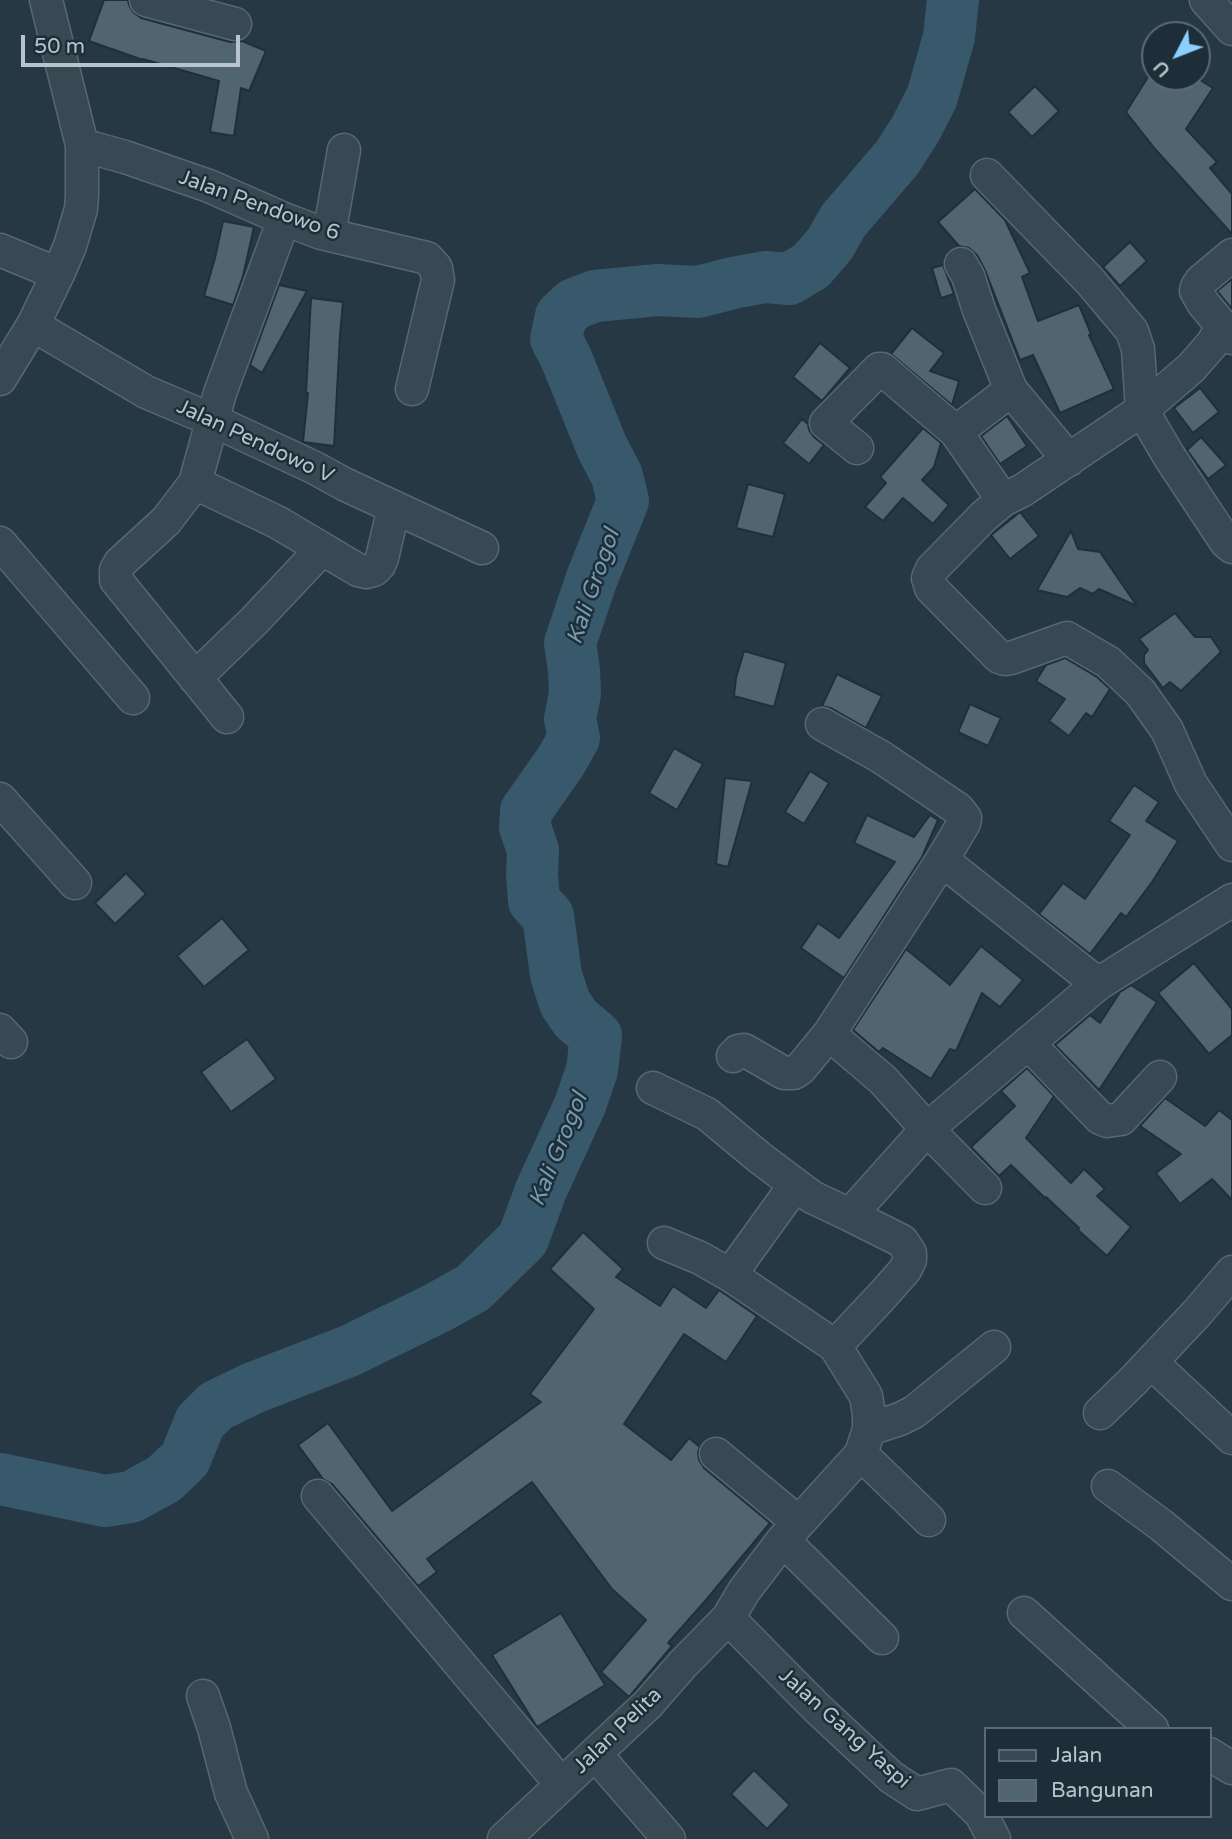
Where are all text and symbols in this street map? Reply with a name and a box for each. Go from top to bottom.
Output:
scale bar [24,21,243,65]
north arrow [1141,21,1211,91]
text: 50 m [34,34,85,59]
text: U [1149,56,1175,81]
street label: Jalan Pendowo 6 [175,165,343,247]
street label: Jalan Pendowo V [172,395,338,489]
water label: Kali Grogol [561,526,627,648]
water label: Kali Grogol [524,1089,594,1211]
street label: Jalan Gang Yaspi [773,1663,915,1795]
street label: Jalan Pelita [569,1683,667,1779]
legend [984,1727,1211,1818]
text: Jalan [1051,1743,1102,1768]
text: Bangunan [1051,1778,1154,1803]

